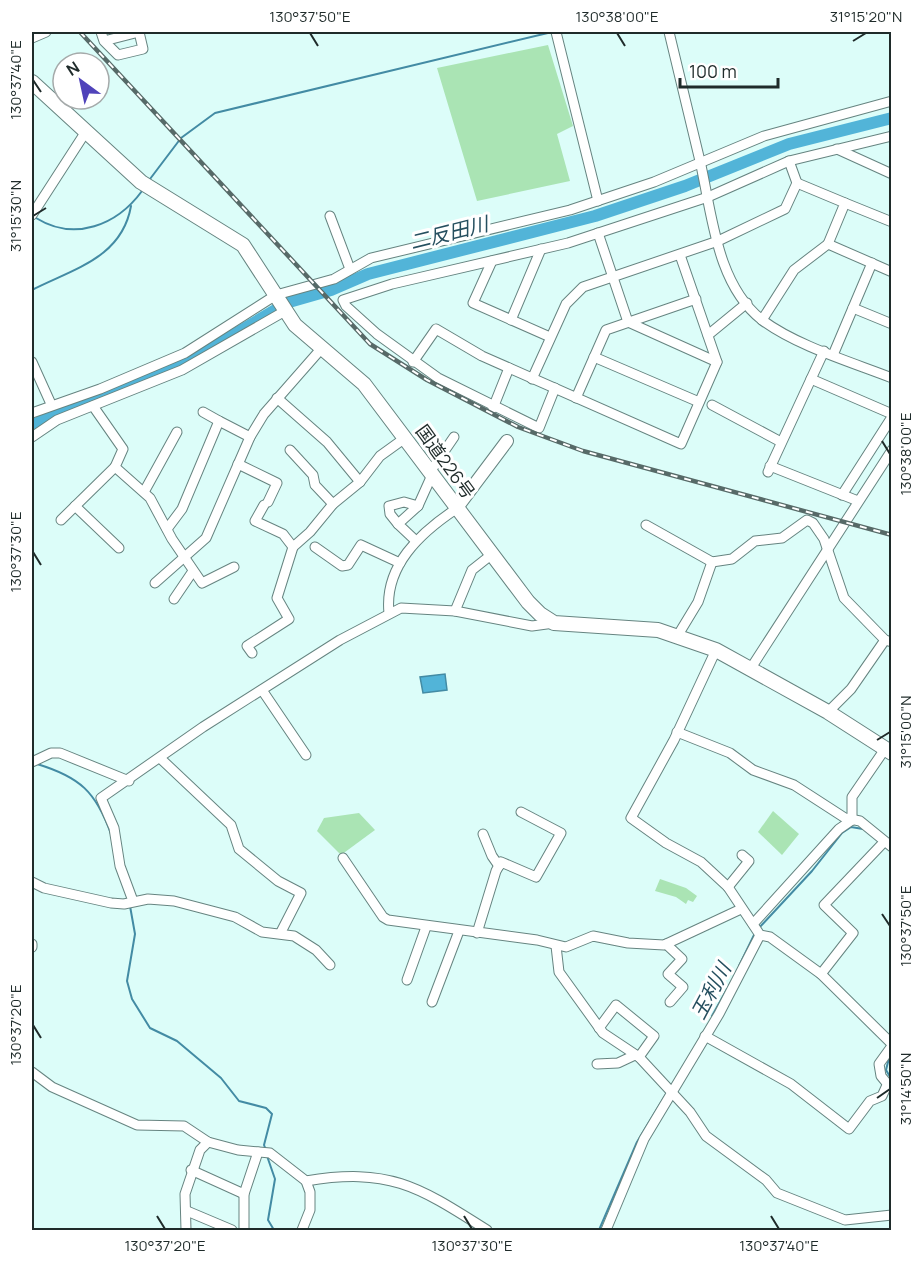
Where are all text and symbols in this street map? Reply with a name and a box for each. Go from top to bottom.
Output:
text: 130°37'50"E [269,6,351,27]
text: 130°38'00"E [576,6,658,27]
text: 31°15'20"N [830,6,902,27]
text: 130°37'40"E [5,40,26,120]
north arrow [51,51,111,111]
scale bar [680,51,778,89]
text: N [62,56,84,81]
text: 100 m [689,59,737,83]
text: 31°15'30"N [5,180,26,252]
water label: 二反田川 [407,209,493,255]
text: 130°38'00"E [895,413,916,495]
street label: 国道226号 [411,420,481,503]
text: 130°37'30"E [5,512,26,592]
text: 31°15'00"N [895,695,916,769]
text: 130°37'50"E [895,885,916,967]
water label: 玉利川 [685,956,738,1024]
text: 130°37'20"E [5,984,26,1066]
text: 31°14'50"N [895,1053,916,1125]
text: 130°37'20"E [124,1235,206,1256]
text: 130°37'30"E [432,1235,512,1256]
text: 130°37'40"E [739,1235,819,1256]

